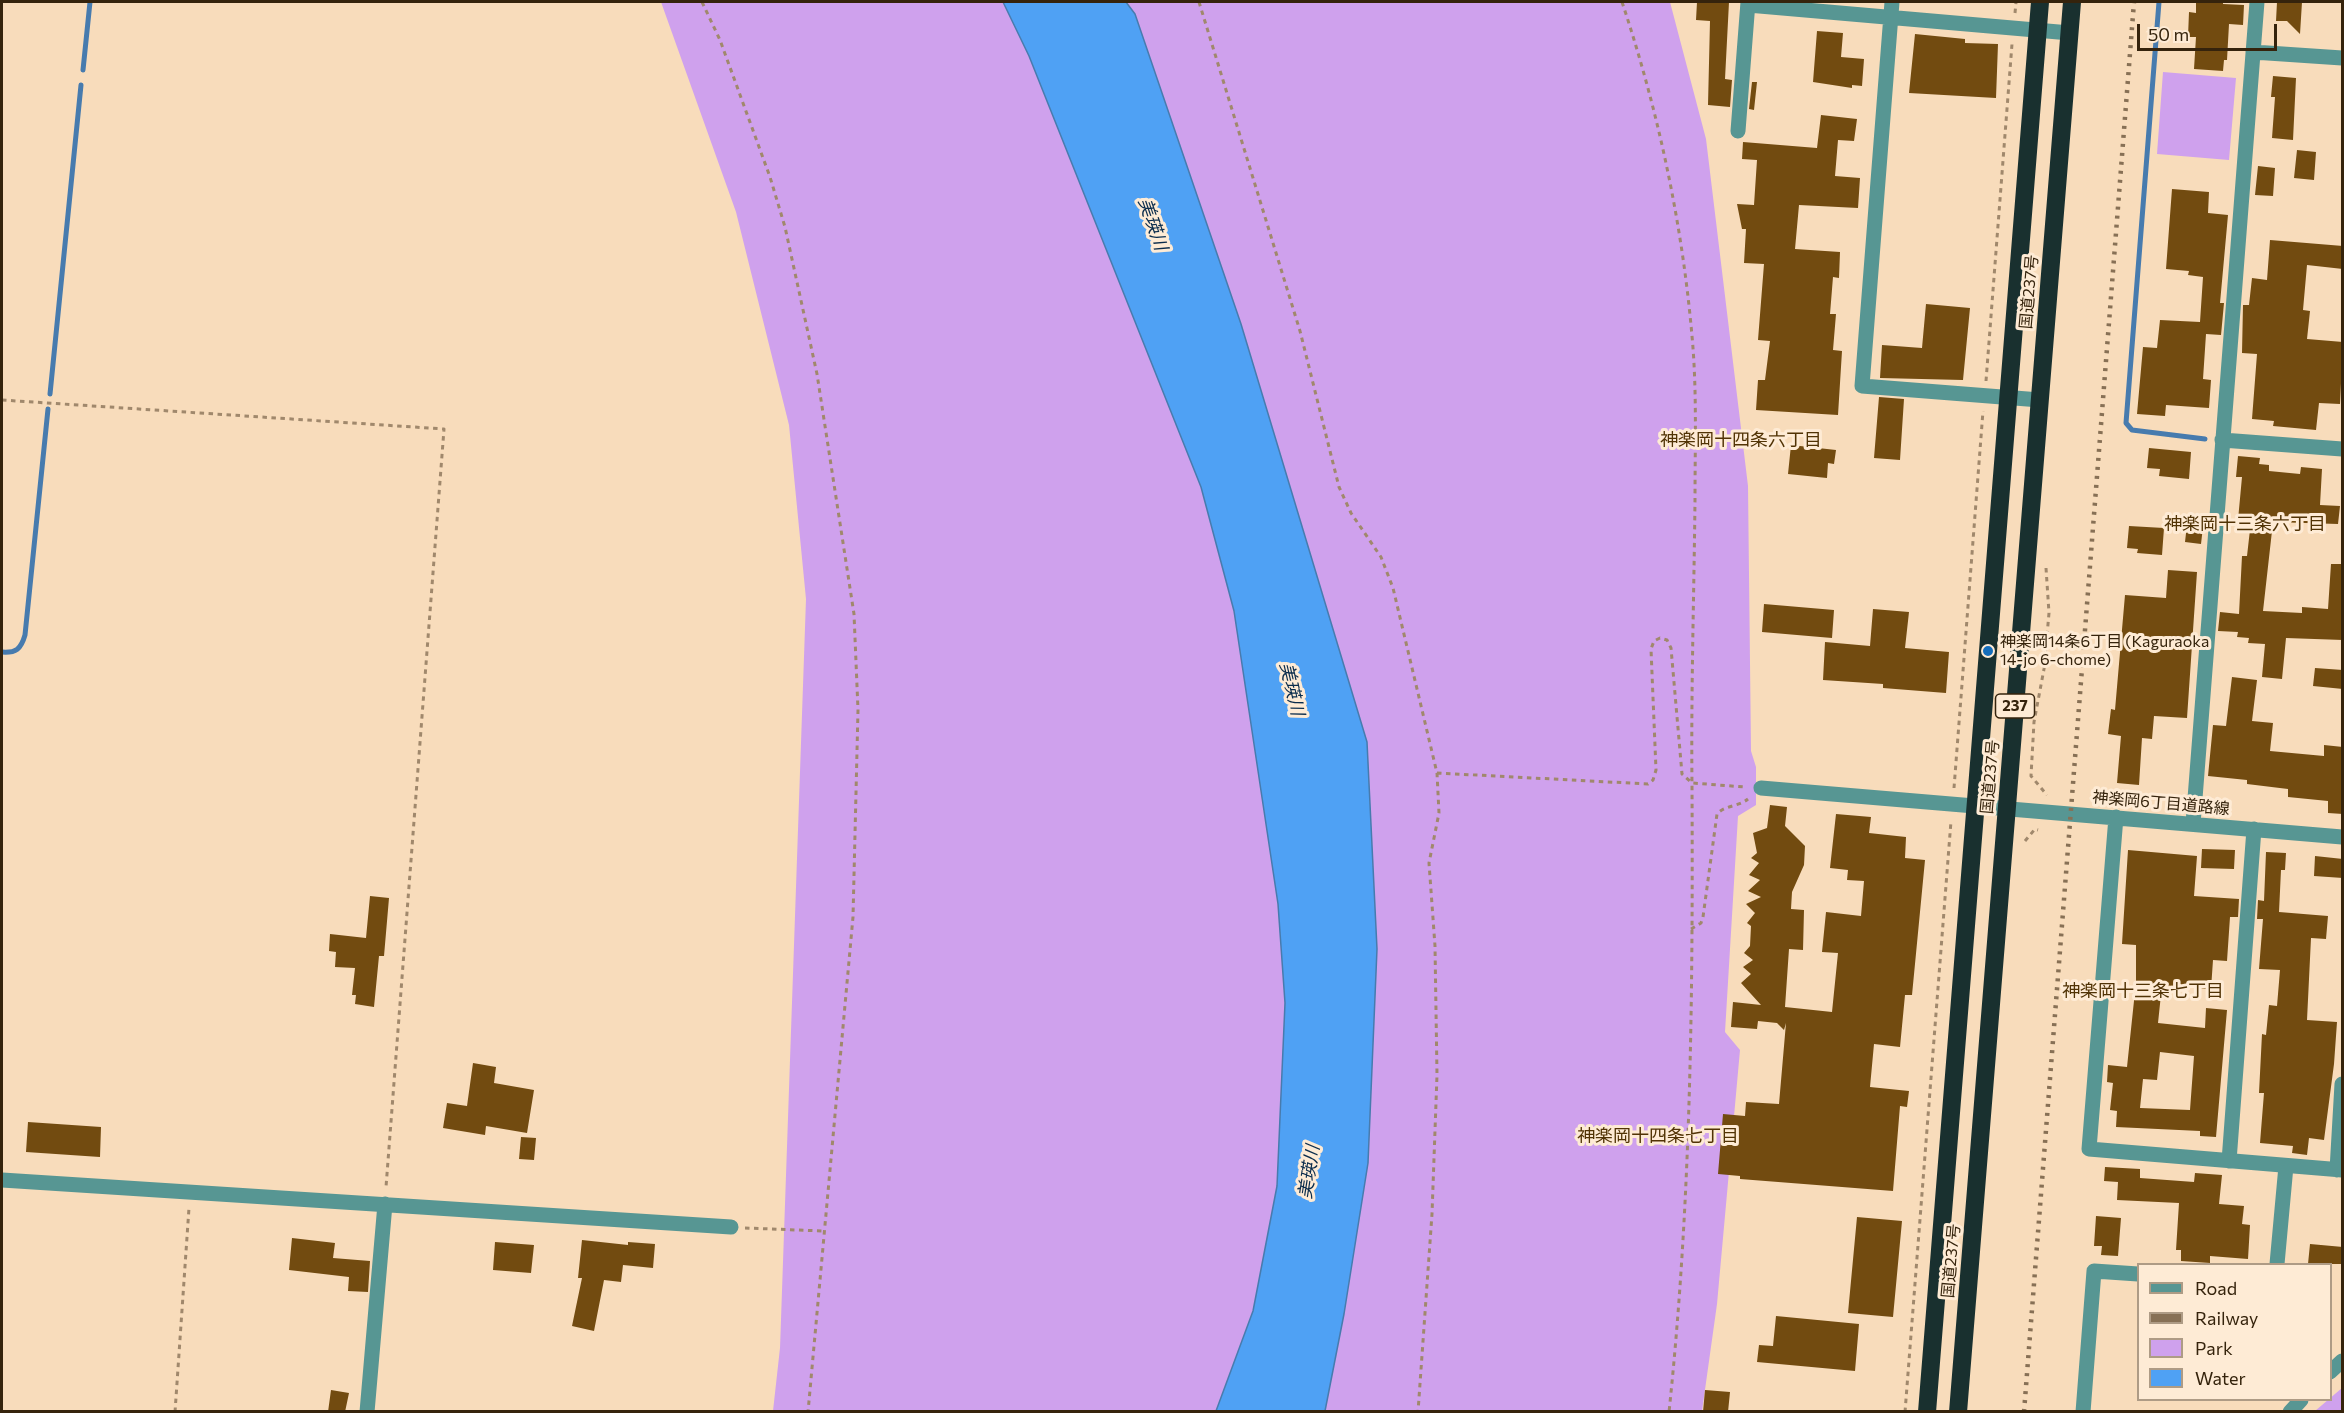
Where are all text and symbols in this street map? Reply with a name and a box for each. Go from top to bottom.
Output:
scale bar [2140,12,2280,50]
text: 50 m [2148,23,2189,45]
water label: 美瑛川 [1134,195,1172,253]
street label: 国道237号 [2016,254,2042,330]
district label: 神楽岡十四条六丁目 [1660,429,1822,451]
district label: 神楽岡十三条六丁目 [2164,513,2326,535]
place label: 神楽岡14条6丁目 (Kaguraoka 14-jo 6-chome) [2000,632,2209,670]
marker: 神楽岡14条6丁目 (Kaguraoka 14-jo 6-chome) [1981,644,1995,658]
water label: 美瑛川 [1275,660,1309,718]
road number: 237 [1996,694,2034,718]
street label: 国道237号 [1977,739,2003,815]
street label: 神楽岡6丁目道路線 [2092,787,2230,819]
district label: 神楽岡十三条七丁目 [2062,980,2224,1002]
district label: 神楽岡十四条七丁目 [1577,1125,1739,1147]
water label: 美瑛川 [1294,1144,1324,1200]
street label: 国道237号 [1938,1223,1964,1299]
legend [2137,1263,2332,1401]
text: Road [2195,1277,2237,1299]
text: Railway [2195,1307,2258,1329]
text: Park [2195,1337,2233,1359]
text: Water [2195,1367,2246,1389]

